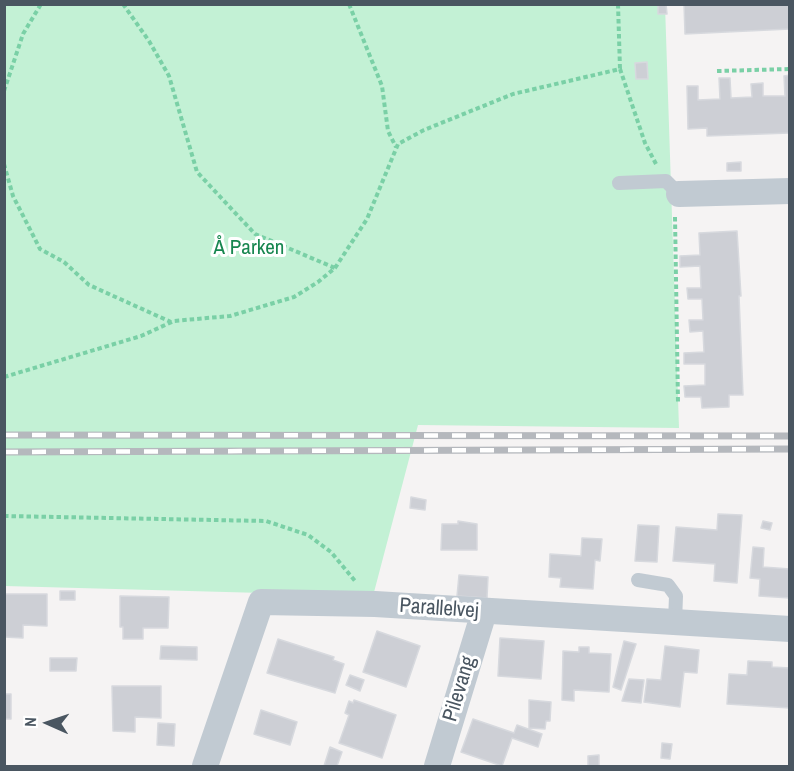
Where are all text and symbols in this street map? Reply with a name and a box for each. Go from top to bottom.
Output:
park label: Å Parken [214,235,284,261]
street label: Parallelvej [399,594,479,624]
street label: Pilevang [438,653,482,725]
north arrow [18,693,78,753]
text: N [19,717,41,727]

